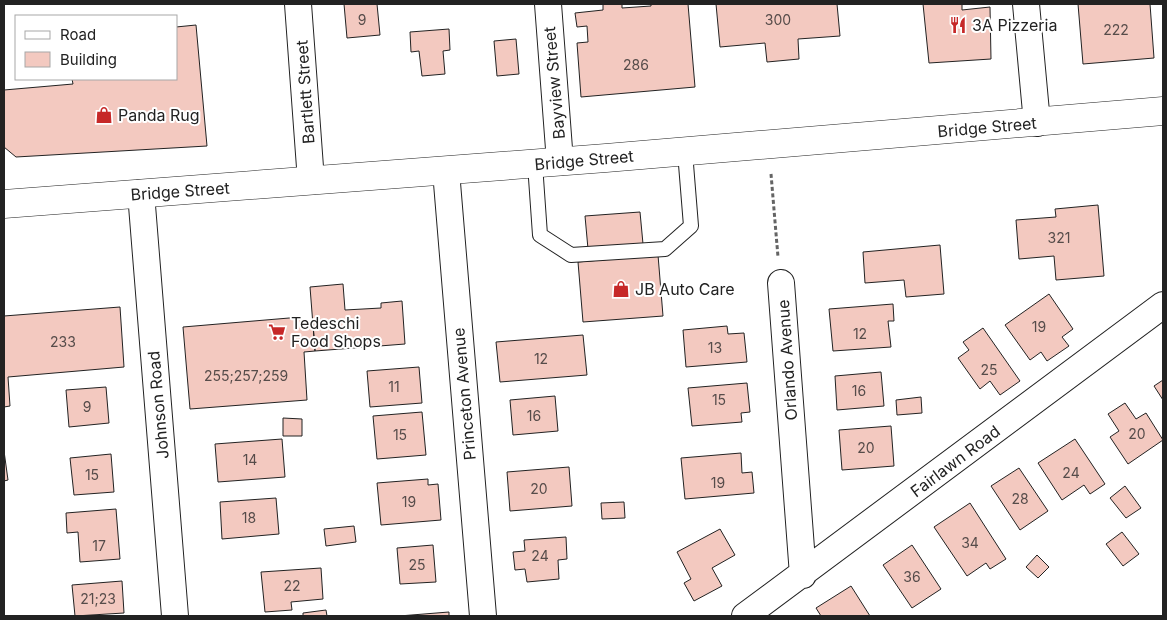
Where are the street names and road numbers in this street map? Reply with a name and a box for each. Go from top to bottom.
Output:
street label: Bayview Street [539,26,569,140]
street label: Bartlett Street [291,39,319,145]
street label: Bridge Street [937,113,1037,141]
street label: Bridge Street [534,146,634,174]
street label: Bridge Street [130,178,230,204]
street label: Orlando Avenue [773,299,801,421]
street label: Princeton Avenue [448,327,480,461]
street label: Johnson Road [143,350,173,460]
street label: Fairlawn Road [906,421,1004,501]

